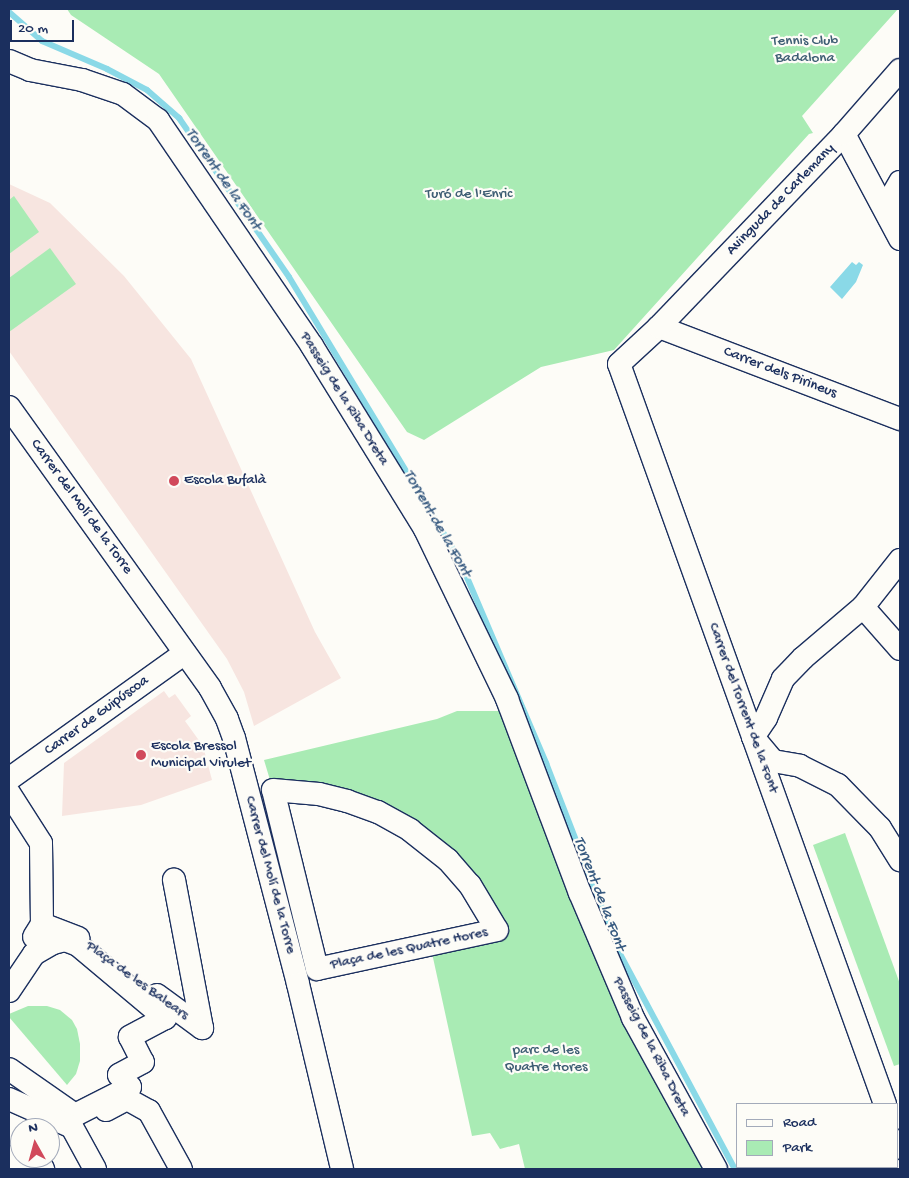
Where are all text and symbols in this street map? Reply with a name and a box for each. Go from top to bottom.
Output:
scale bar [12,10,76,42]
text: 20 m [18,20,48,38]
park label: Tennis Club Badalona [772,32,838,67]
water label: Torrent de la Font [180,125,264,235]
street label: Avinguda de Carlemany [723,140,839,260]
park label: Turó de l'Enric [426,186,512,204]
street label: Passeig de la Riba Dreta [296,329,392,469]
street label: Carrer dels Pirineus [721,343,839,403]
street label: Carrer del Molí de la Torre [26,436,136,578]
water label: Torrent de la Font [398,467,474,581]
place label: Escola Bufalà [184,472,266,490]
marker: Escola Bufalà [168,475,180,487]
street label: Carrer del Torrent de la Font [704,620,782,796]
street label: Carrer de Guipúscoa [41,672,153,760]
place label: Escola Bressol Municipal Virulet [151,737,251,772]
marker: Escola Bressol Municipal Virulet [135,749,147,761]
street label: Carrer del Molí de la Torre [240,794,300,956]
water label: Torrent de la Font [567,834,629,954]
street label: Plaça de les Quatre Hores [329,924,489,974]
street label: Plaça de les Balears [82,937,192,1025]
street label: Passeig de la Riba Dreta [608,974,694,1120]
park label: parc de les Quatre Hores [504,1041,588,1076]
legend [736,1103,899,1168]
text: Road [783,1114,816,1132]
north arrow [10,1118,60,1168]
text: N [28,1120,39,1138]
text: Park [783,1139,812,1157]

